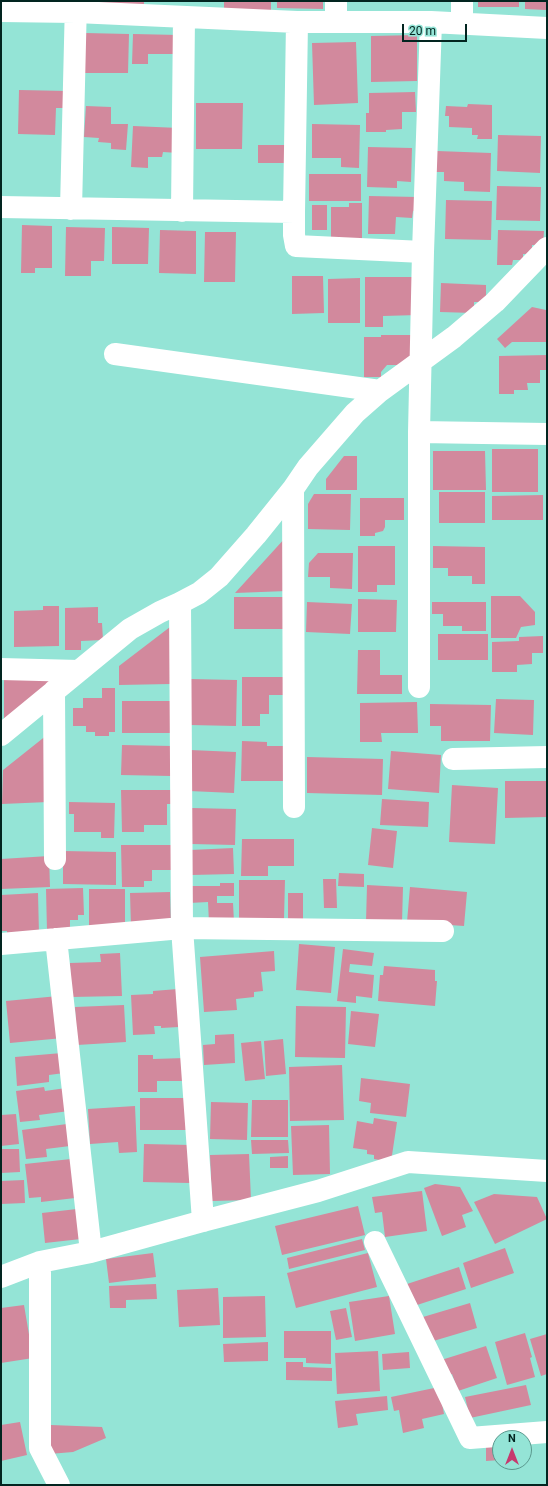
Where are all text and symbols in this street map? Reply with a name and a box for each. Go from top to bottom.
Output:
scale bar [404,16,469,42]
text: 20 m [409,24,436,38]
north arrow [492,1430,532,1470]
text: N [508,1432,516,1445]

